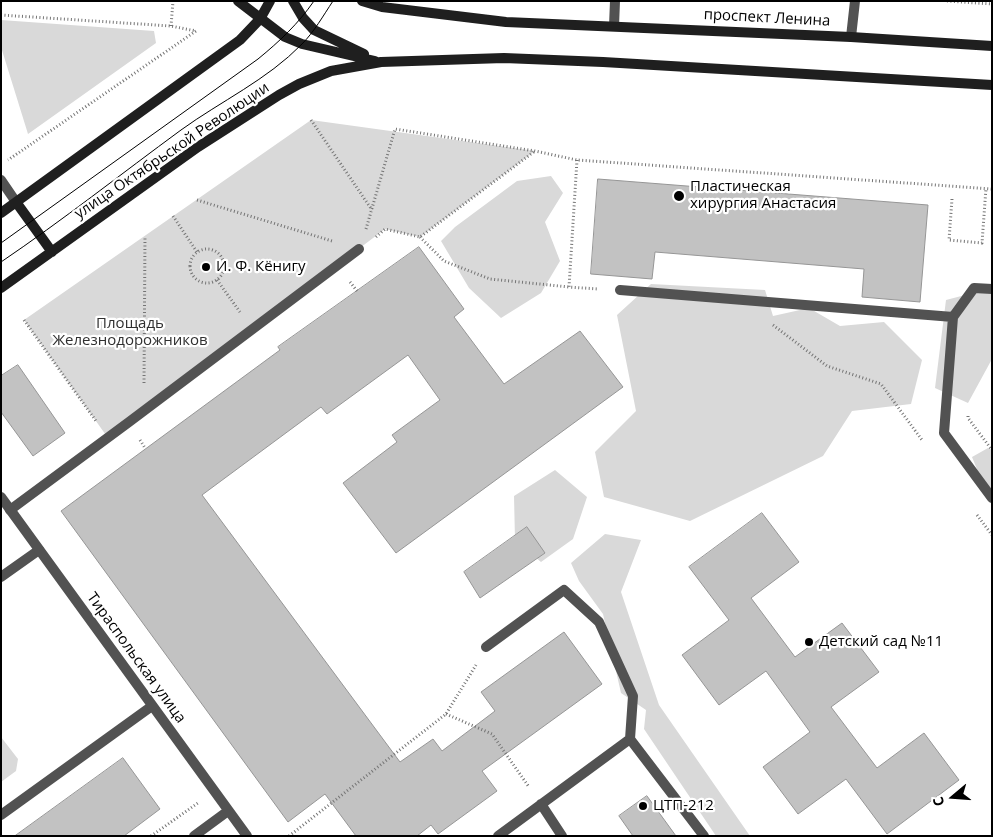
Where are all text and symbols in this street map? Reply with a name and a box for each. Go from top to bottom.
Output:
street label: проспект Ленина [703,6,831,30]
street label: улица Октябрьской Революции [71,79,273,223]
place label: Пластическая хирургия Анастасия [690,178,836,213]
marker: Пластическая хирургия Анастасия [672,189,686,203]
place label: И. Ф. Кёнигу [216,258,306,276]
marker: И. Ф. Кёнигу [200,261,212,273]
park label: Площадь Железнодорожников [52,315,208,350]
street label: Тираспольская улица [83,589,189,727]
place label: Детский сад №11 [819,633,943,651]
marker: Детский сад №11 [803,636,815,648]
north arrow [928,772,978,822]
text: С [928,795,949,809]
place label: ЦТП-212 [653,797,714,815]
marker: ЦТП-212 [637,800,649,812]

